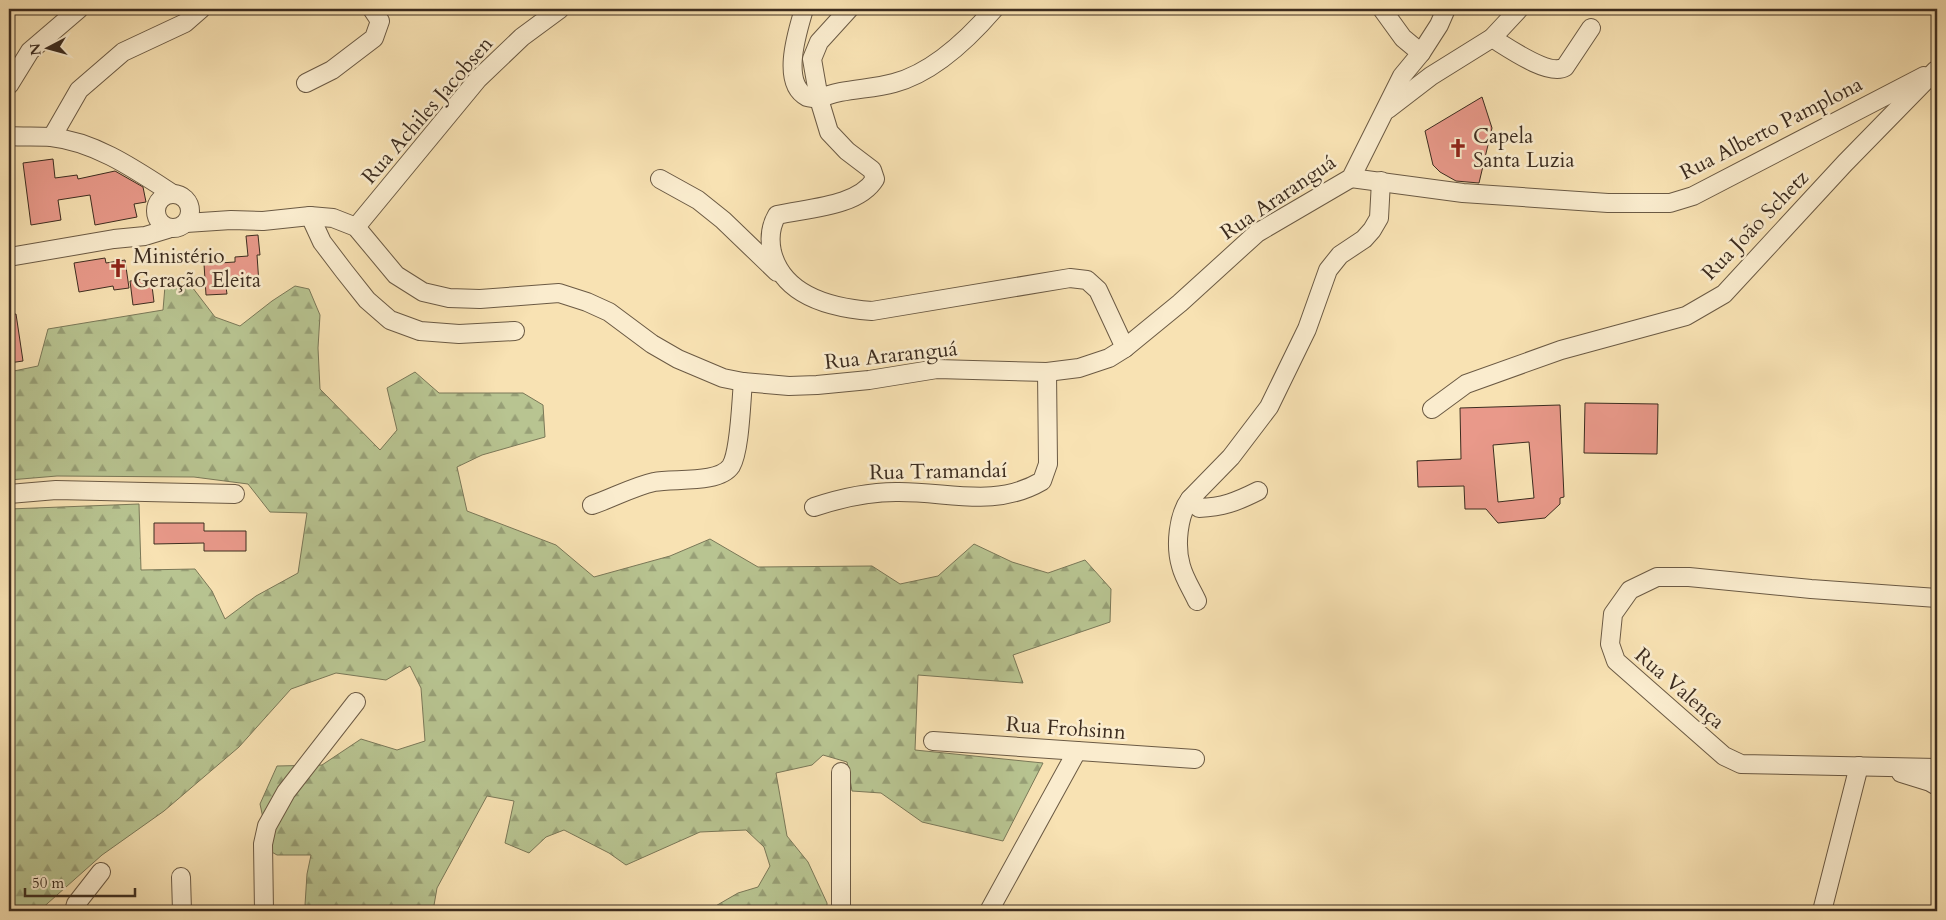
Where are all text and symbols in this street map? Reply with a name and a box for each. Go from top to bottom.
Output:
north arrow [22,22,72,72]
street label: Rua Achiles Jacobsen [355,30,500,190]
text: N [25,42,46,56]
street label: Rua Alberto Pamplona [1675,70,1867,187]
place label: Capela Santa Luzia [1473,122,1574,175]
church icon: Capela Santa Luzia [1447,137,1469,159]
street label: Rua Araranguá [1215,148,1342,247]
street label: Rua João Schetz [1695,164,1816,287]
place label: Ministério Geração Eleita [133,242,261,295]
church icon: Ministério Geração Eleita [107,257,129,279]
street label: Rua Araranguá [823,334,959,377]
street label: Rua Tramandaí [869,456,1007,487]
street label: Rua Valença [1628,641,1731,736]
street label: Rua Frohsinn [1005,710,1127,747]
scale bar [25,865,135,897]
text: 50 m [32,873,64,893]

